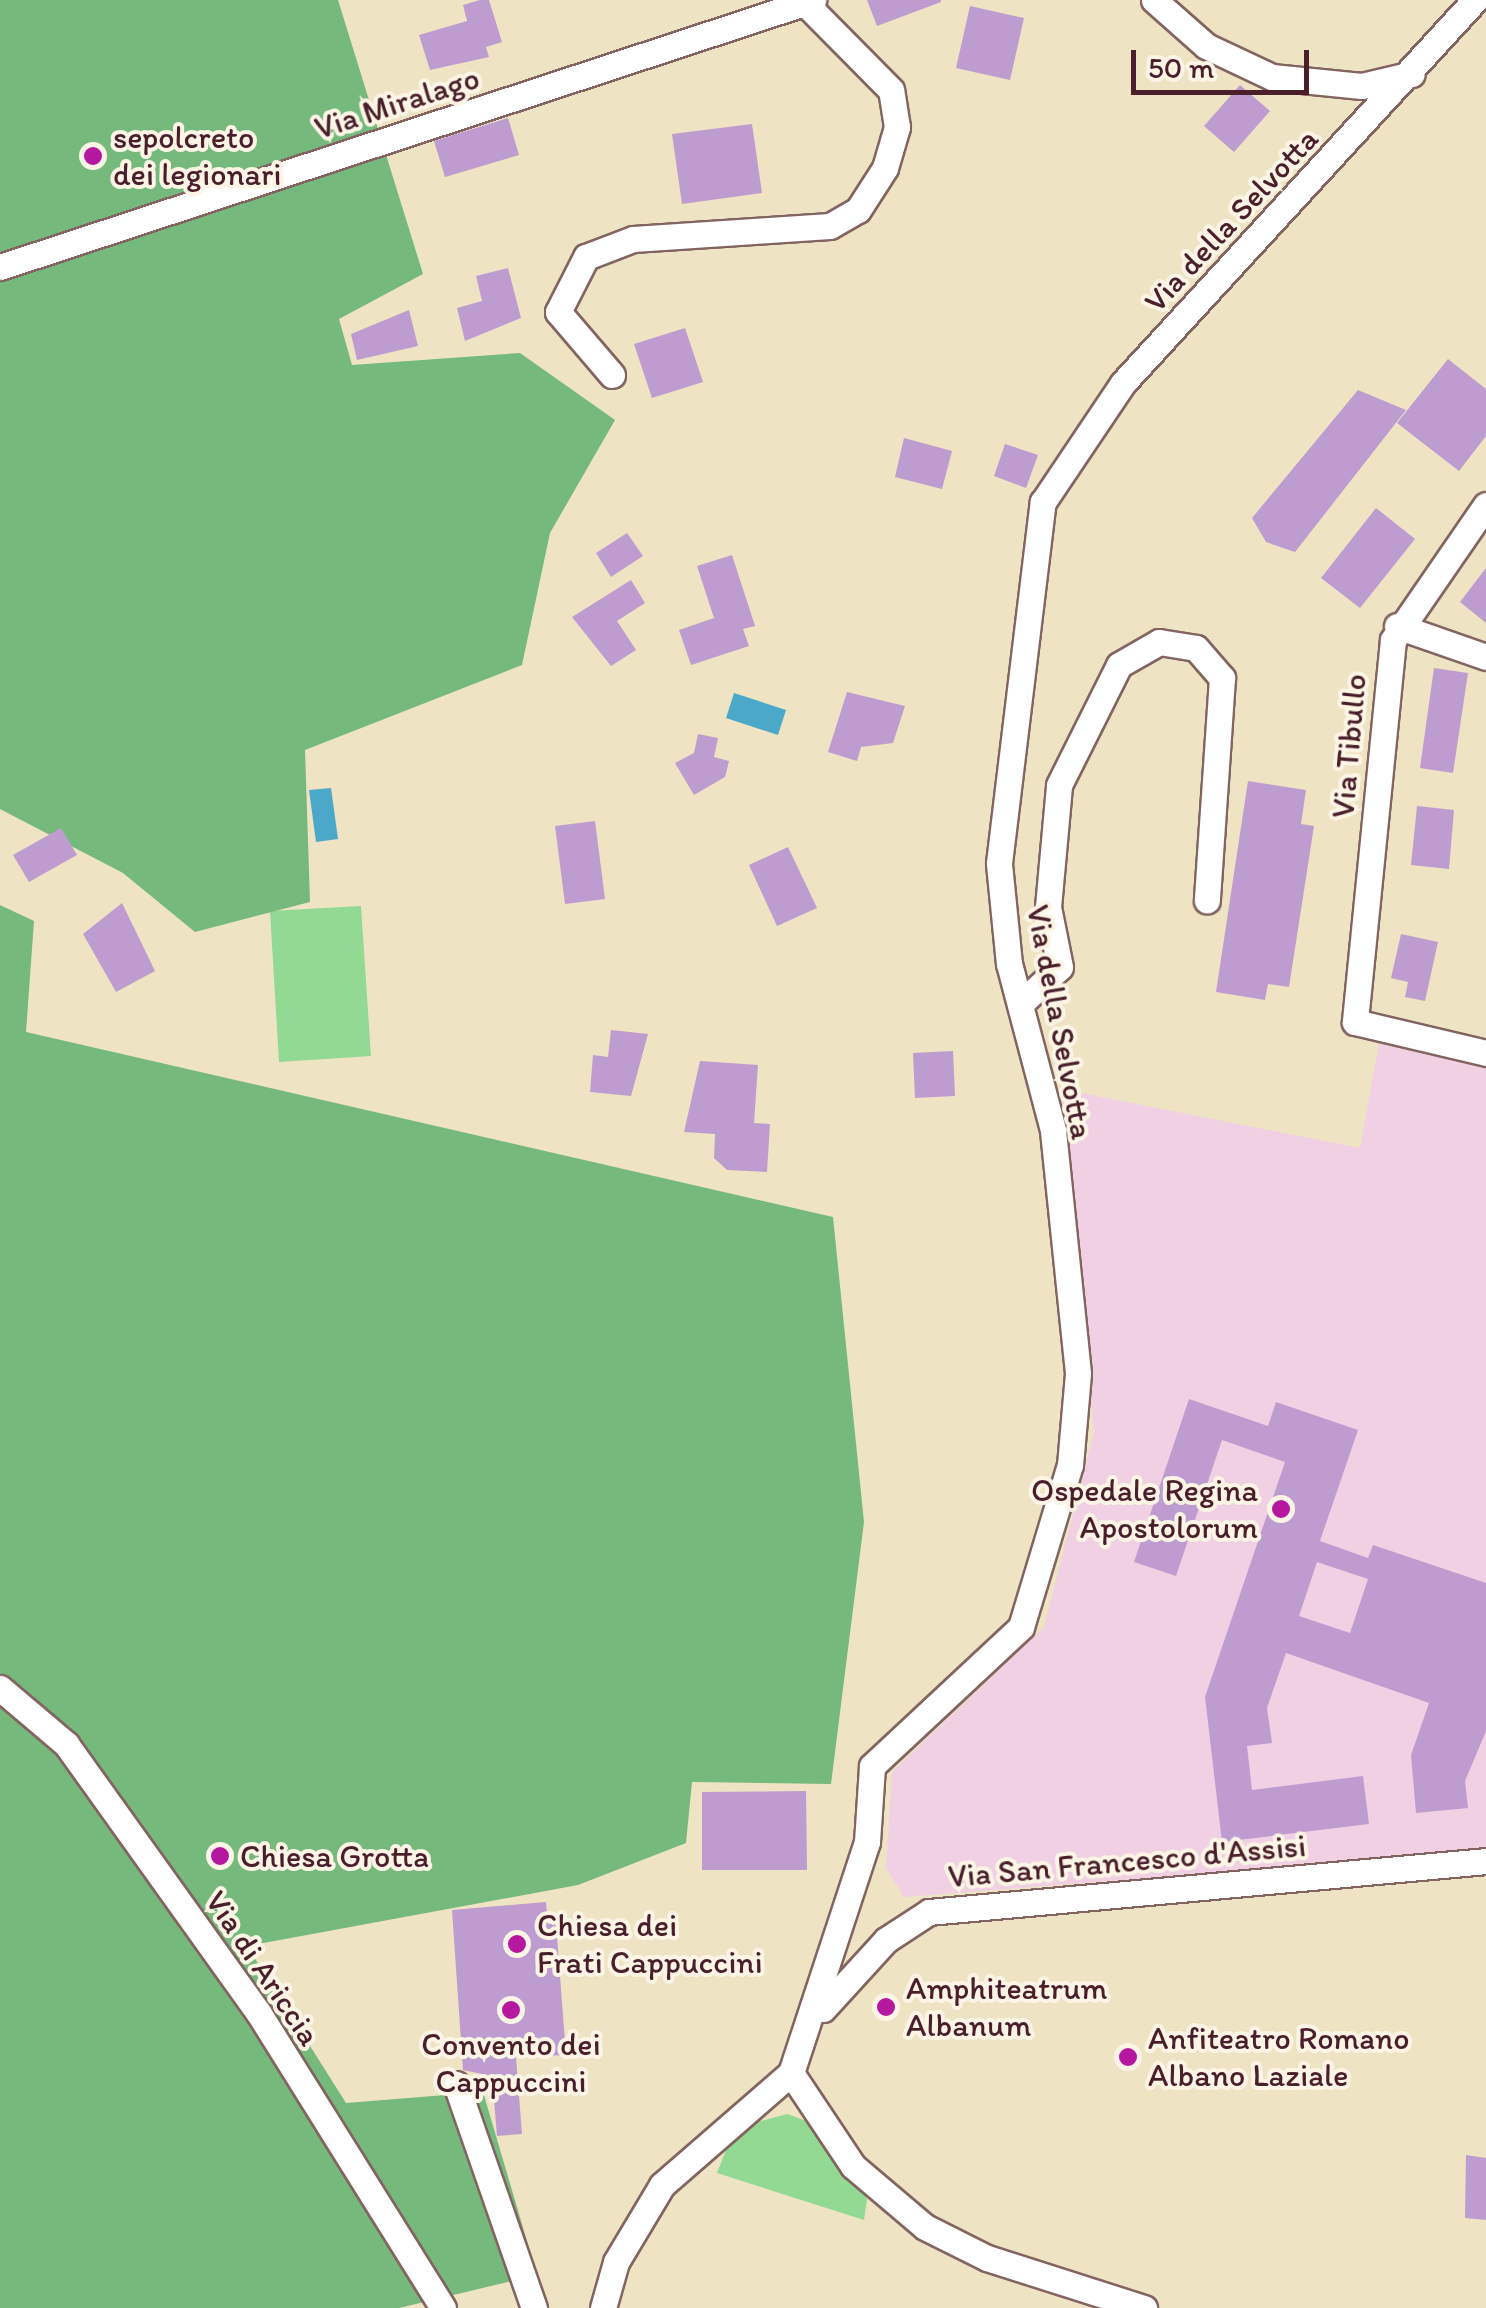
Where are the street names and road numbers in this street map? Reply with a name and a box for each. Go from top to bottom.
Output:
street label: Via Miralago [310,58,484,148]
street label: Via della Selvotta [1136,120,1326,320]
street label: Via Tibullo [1324,672,1374,820]
street label: Via della Selvotta [1019,902,1101,1142]
street label: Via San Francesco d'Assisi [947,1826,1307,1896]
street label: Via di Ariccia [197,1883,329,2053]

